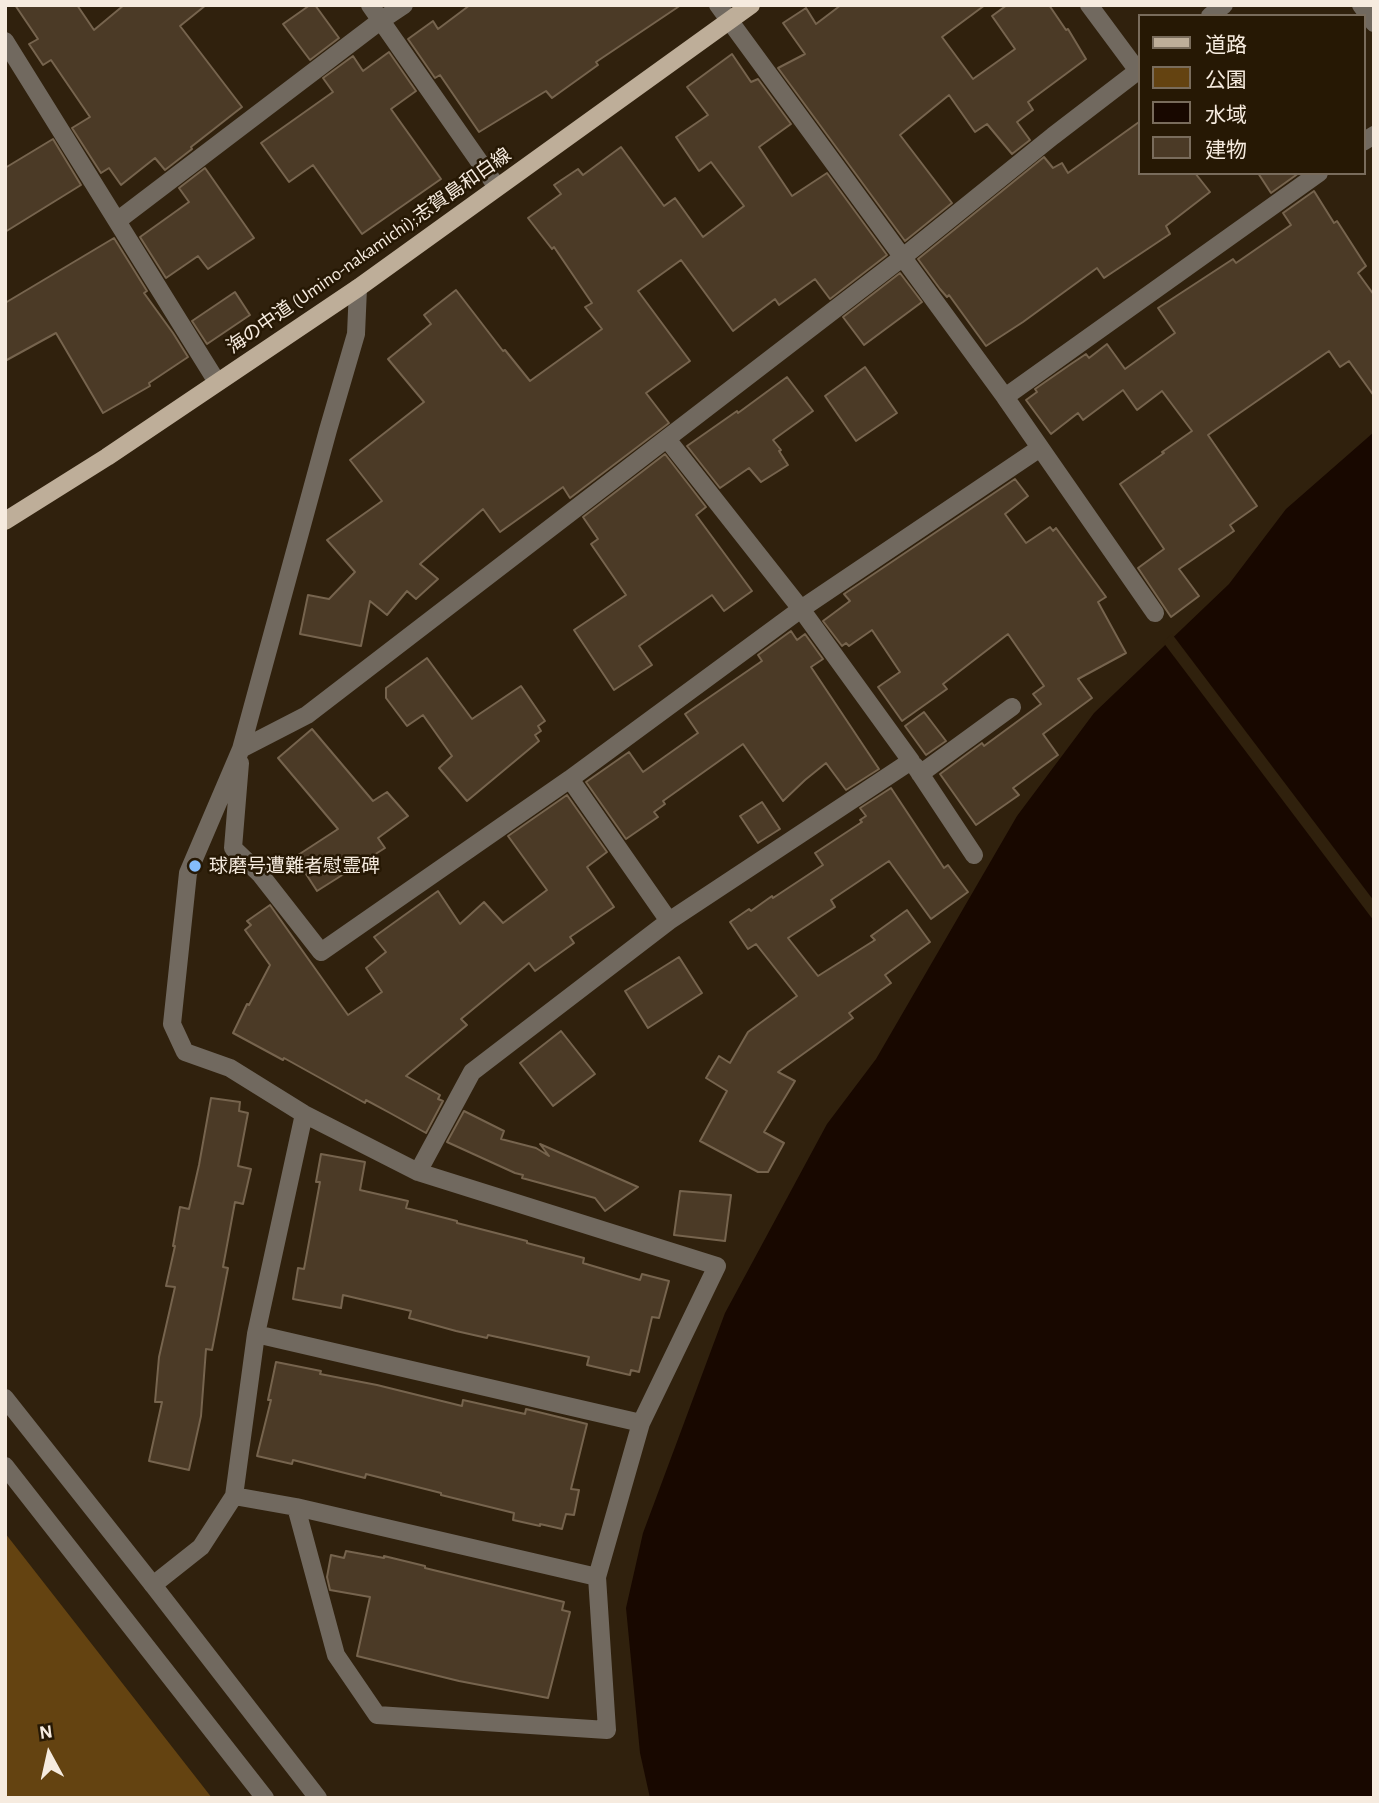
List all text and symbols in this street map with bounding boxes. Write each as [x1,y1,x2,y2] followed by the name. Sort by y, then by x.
[1138,14,1365,175] legend
[1205,35,1247,56] text: 道路
[1205,70,1247,91] text: 公園
[1205,105,1247,126] text: 水域
[1205,140,1247,161] text: 建物
[222,144,516,358] street label: 海の中道 (Umino-nakamichi);志賀島和白線
[209,855,380,877] place label: 球磨号遭難者慰霊碑
[187,858,203,874] marker: 球磨号遭難者慰霊碑
[14,1719,84,1789] north arrow
[38,1722,54,1743] text: N

